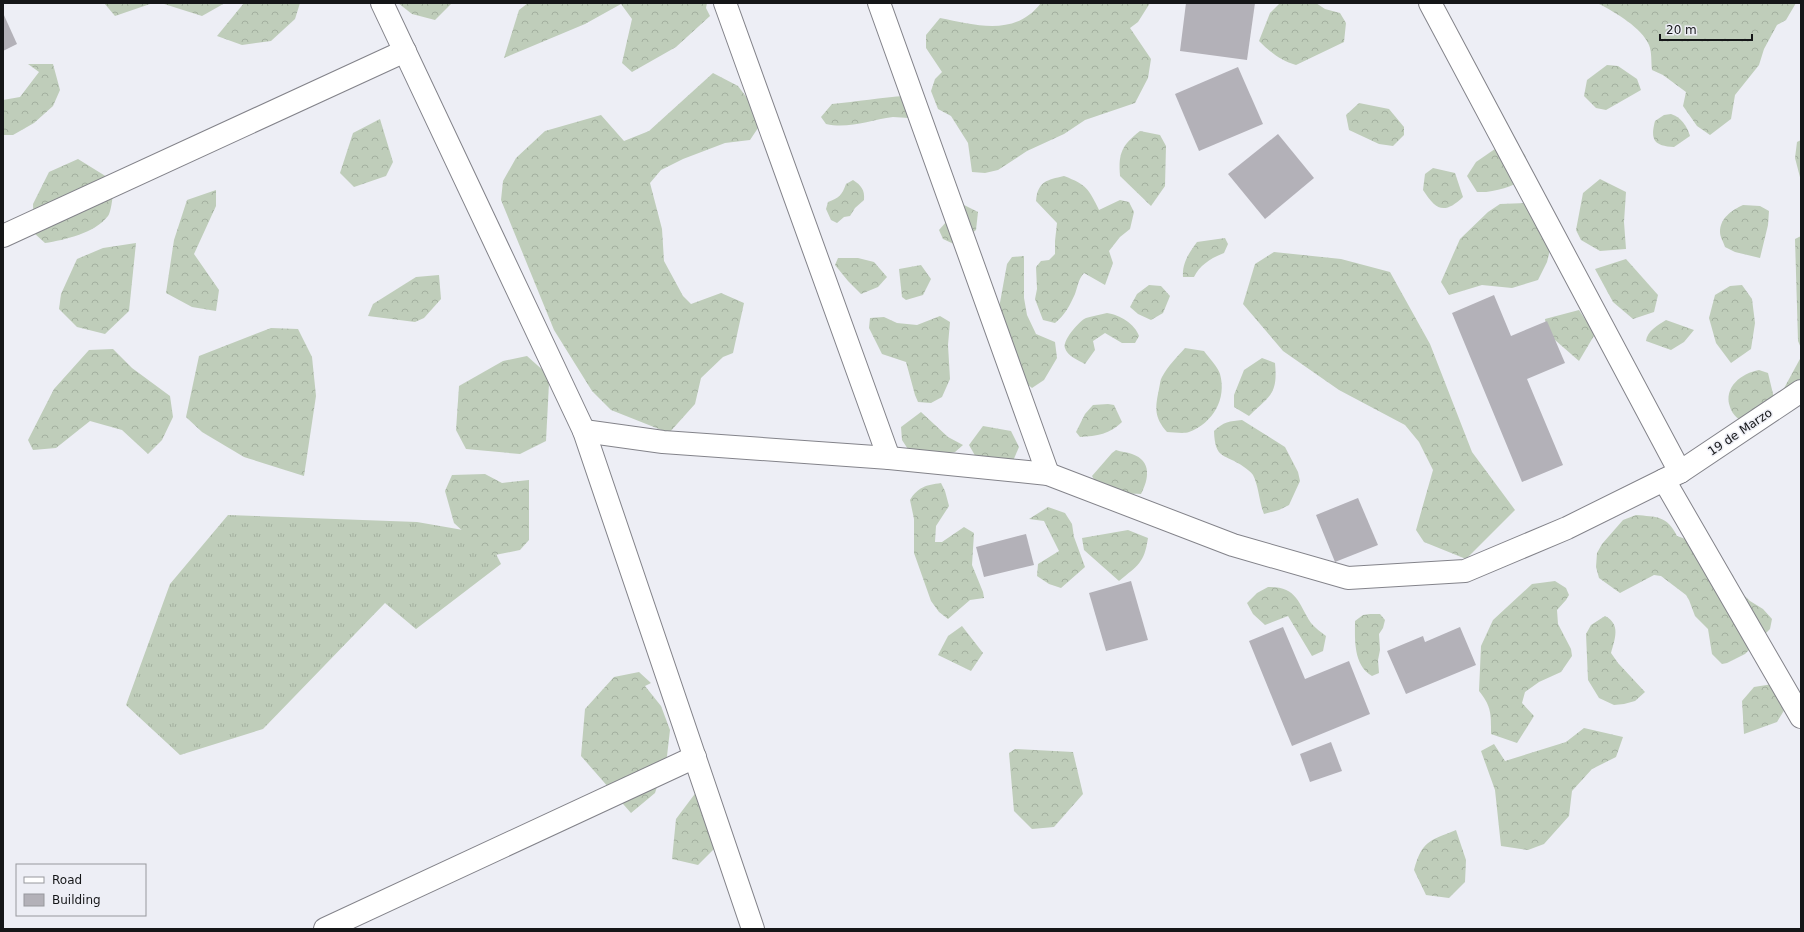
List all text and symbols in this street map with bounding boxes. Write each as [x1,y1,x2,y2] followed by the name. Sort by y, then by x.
[1660,16,1752,42] scale bar
[1666,23,1697,37] text: 20 m
[1705,405,1775,459] street label: 19 de Marzo
[16,864,146,916] legend
[52,873,82,887] text: Road
[52,893,101,907] text: Building

